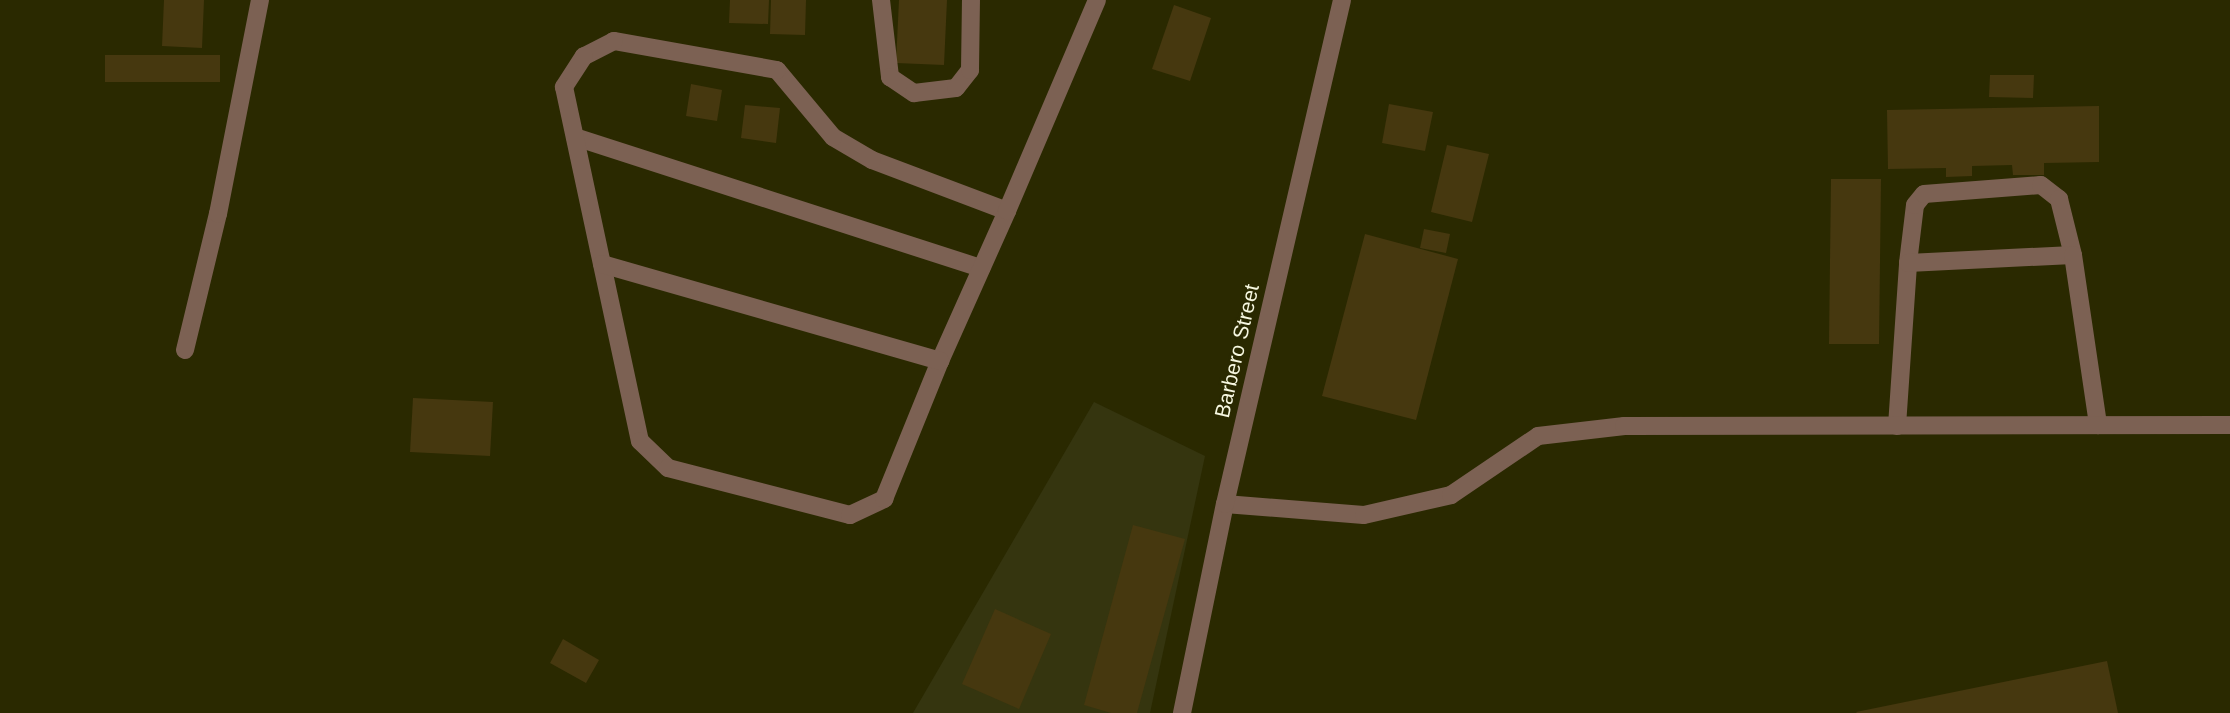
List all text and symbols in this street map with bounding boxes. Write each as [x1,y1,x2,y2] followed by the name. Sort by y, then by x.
[1209,282,1265,420] street label: Barbero Street

